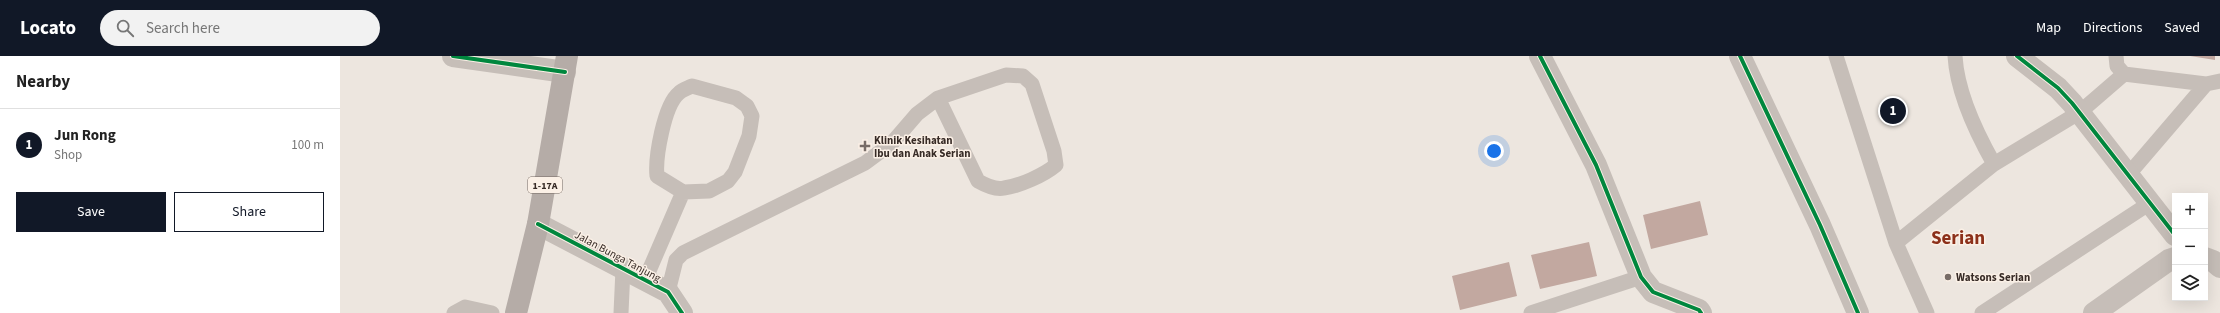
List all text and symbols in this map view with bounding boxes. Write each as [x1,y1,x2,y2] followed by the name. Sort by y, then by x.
[100,10,380,46] search box
[20,15,76,42] text: Locato
[114,17,136,39] icon: search
[146,18,220,39] text: Search here
[2036,18,2061,38] text: Map
[2083,18,2142,38] text: Directions
[2164,18,2200,38] text: Saved
[16,70,70,94] text: Nearby
[1880,96,1906,126] pin: 1
[54,125,116,146] text: Jun Rong
[874,133,971,161] place label: Klinik Kesihatan Ibu dan Anak Serian
[26,136,32,154] text: 1
[291,136,324,154] text: 100 m
[859,140,871,152] marker: Klinik Kesihatan Ibu dan Anak Serian
[1484,141,1504,161] your location
[54,146,82,164] text: Shop
[528,177,562,193] road number: 1-17A
[16,192,166,232] button: Save
[174,192,324,232] button: Share
[2172,193,2208,301] map controls
[2172,193,2208,229] button: +
[1931,225,1985,252] district label: Serian
[572,227,664,286] street label: Jalan Bunga Tanjung
[2172,229,2208,265] button: −
[2172,265,2208,301] button: layers
[1956,270,2030,285] place label: Watsons Serian
[1943,272,1953,282] marker: Watsons Serian

